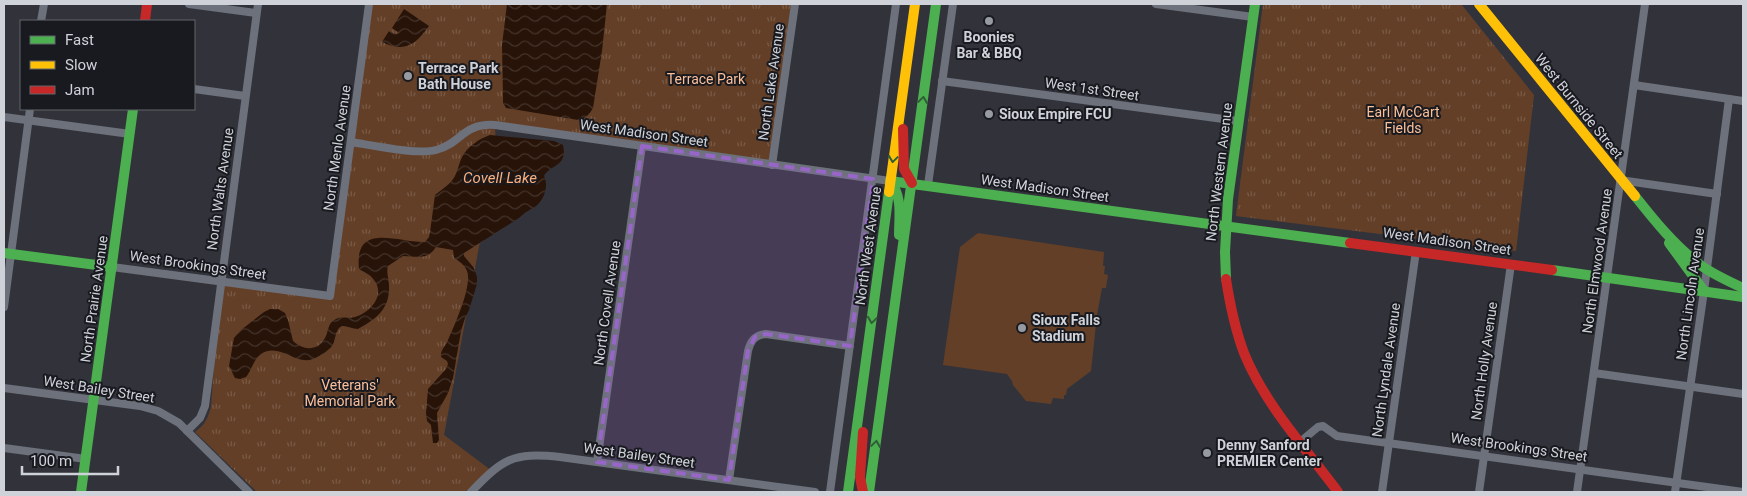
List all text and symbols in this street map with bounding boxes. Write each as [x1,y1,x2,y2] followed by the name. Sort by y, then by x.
[983,15,995,27] marker: Boonies Bar & BBQ
[20,20,195,110] legend
[755,23,787,141] street label: North Lake Avenue
[956,29,1022,61] place label: Boonies Bar & BBQ
[65,31,94,49] text: Fast
[1532,50,1626,162] street label: West Burnside Street
[65,56,97,74] text: Slow
[418,60,499,92] place label: Terrace Park Bath House
[402,70,414,82] marker: Terrace Park Bath House
[667,71,746,87] park label: Terrace Park
[1044,74,1141,104] street label: West 1st Street
[65,81,95,99] text: Jam
[320,84,354,212] street label: North Menlo Avenue
[917,96,928,104] one-way arrow
[1203,102,1235,242] street label: North Western Avenue
[1366,104,1440,136] park label: Earl McCart Fields
[999,106,1111,122] place label: Sioux Empire FCU
[983,108,995,120] marker: Sioux Empire FCU
[579,116,710,150] street label: West Madison Street
[204,127,236,251] street label: North Walts Avenue
[889,154,899,163] one-way arrow
[463,169,537,187] water label: Covell Lake
[980,171,1111,205] street label: West Madison Street
[852,186,884,306] street label: North West Avenue
[1579,188,1615,334] street label: North Elmwood Avenue
[1382,224,1513,258] street label: West Madison Street
[1673,227,1707,361] street label: North Lincoln Avenue
[77,235,111,363] street label: North Prairie Avenue
[590,239,624,367] street label: North Covell Avenue
[129,247,268,283] street label: West Brookings Street
[1468,301,1500,421] street label: North Holly Avenue
[1369,302,1403,438] street label: North Lyndale Avenue
[1032,312,1100,344] place label: Sioux Falls Stadium
[867,316,878,324] one-way arrow
[1016,322,1028,334] marker: Sioux Falls Stadium
[42,372,156,406] street label: West Bailey Street
[305,377,396,409] park label: Veterans' Memorial Park
[1450,429,1589,465] street label: West Brookings Street
[1217,437,1322,469] place label: Denny Sanford PREMIER Center
[582,439,696,471] street label: West Bailey Street
[870,440,881,448] one-way arrow
[22,444,119,476] scale bar
[1201,447,1213,459] marker: Denny Sanford PREMIER Center
[30,452,72,470] text: 100 m

